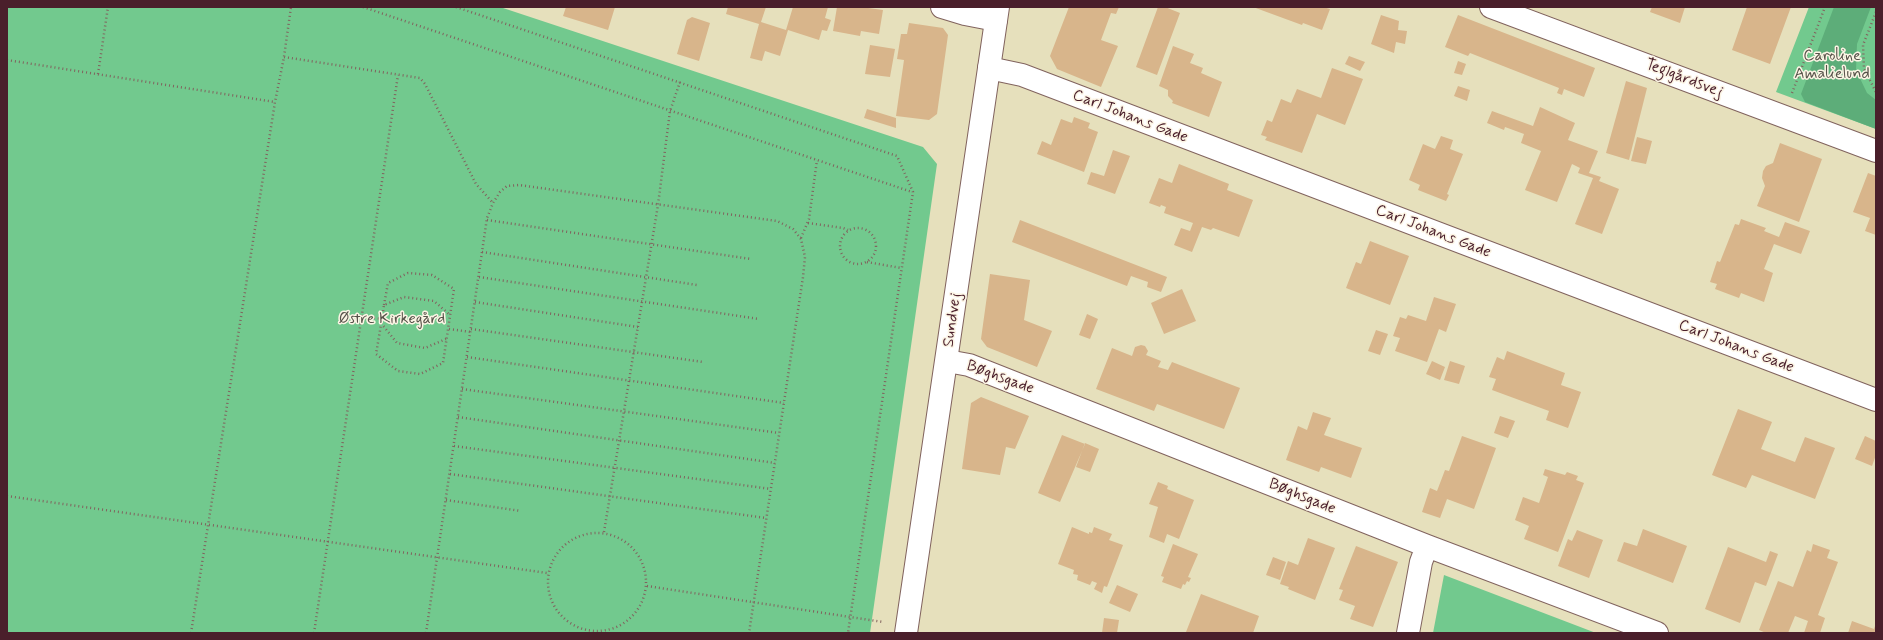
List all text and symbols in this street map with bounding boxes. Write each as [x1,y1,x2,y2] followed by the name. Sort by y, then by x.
[1794,47,1870,85] park label: Caroline Amalielund
[1642,55,1726,103] street label: Teglgårdsvej
[1070,86,1190,148] street label: Carl Johans Gade
[1373,201,1493,263] street label: Carl Johans Gade
[940,292,966,348] street label: Sundvej
[339,310,445,330] park label: Østre Kirkegård
[1676,316,1796,378] street label: Carl Johans Gade
[964,357,1036,399] street label: Bøghsgade
[1266,475,1338,519] street label: Bøghsgade

